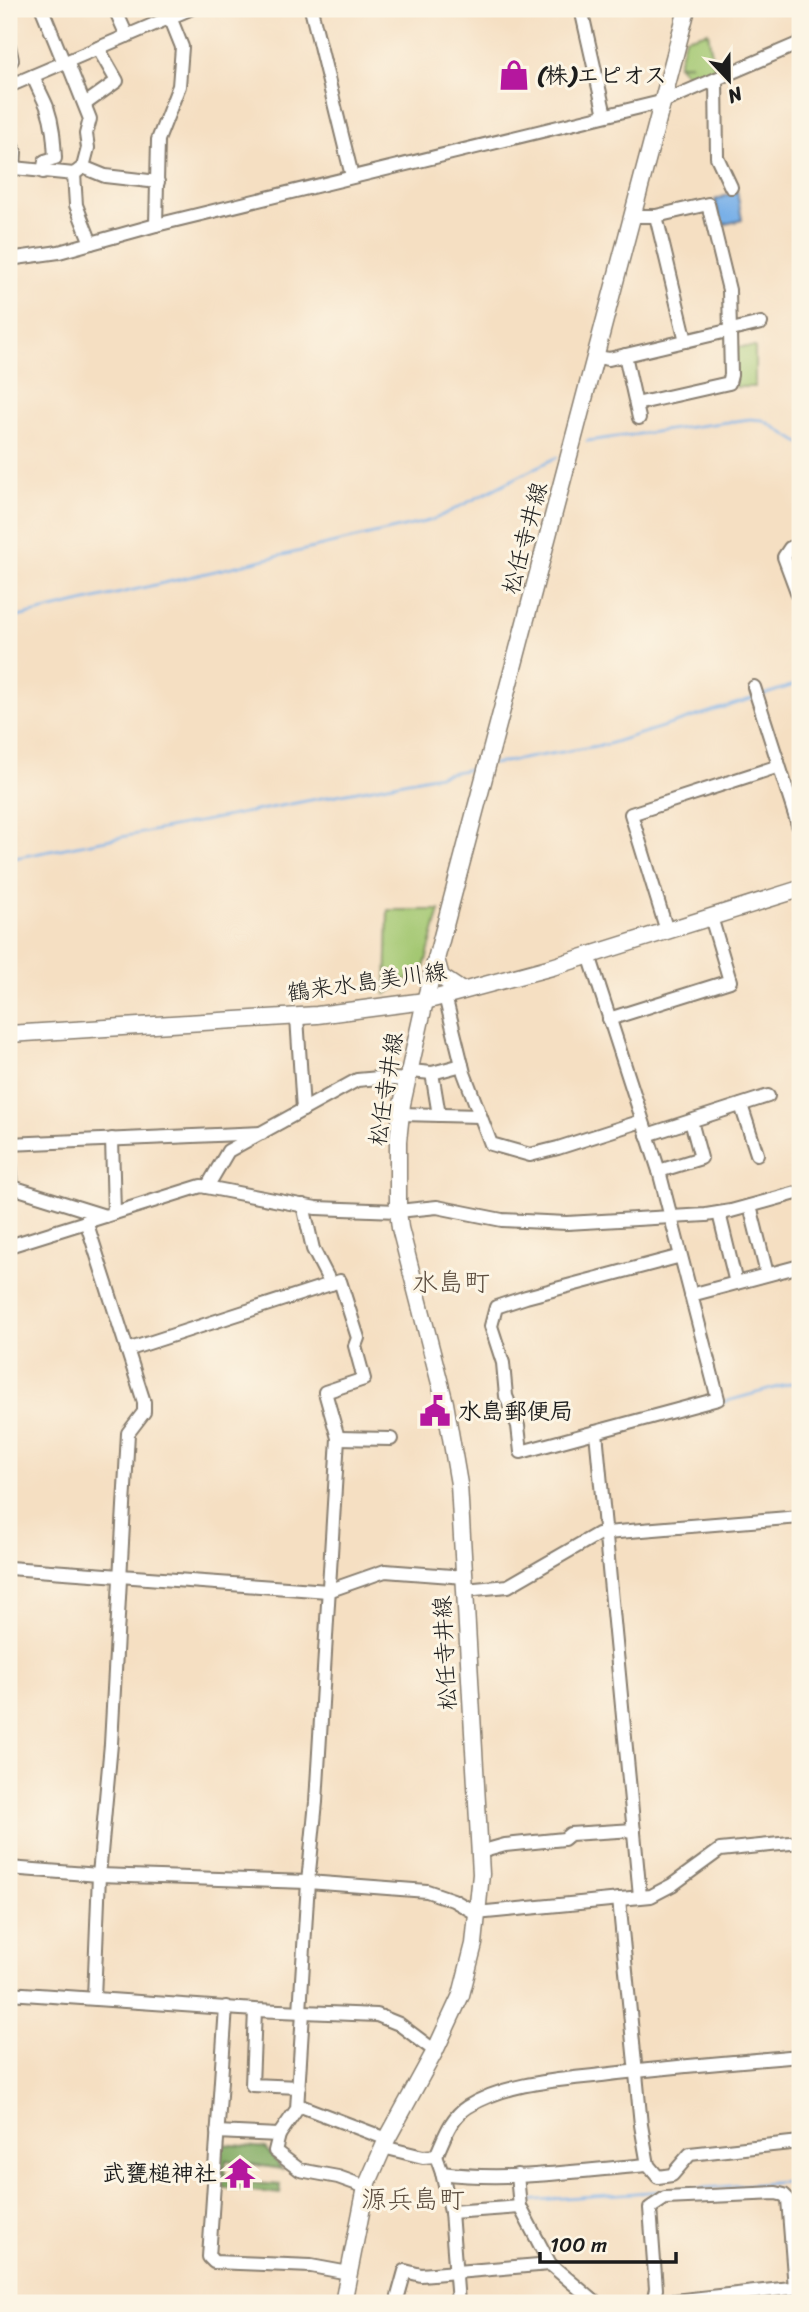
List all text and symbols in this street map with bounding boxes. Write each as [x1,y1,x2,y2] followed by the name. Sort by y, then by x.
[694,46,764,116] north arrow
[537,55,667,96] place label: (株)エピオス
[497,58,531,92] shop icon: (株)エピオス
[722,77,748,113] text: N
[490,477,560,599] street label: 松任寺井線
[284,950,450,1014] street label: 鶴来水島美川線
[357,1029,415,1149] street label: 松任寺井線
[412,1259,490,1305] district label: 水島町
[458,1391,573,1432] place label: 水島郵便局
[418,1394,452,1428] public building icon: 水島郵便局
[422,1595,468,1711] street label: 松任寺井線
[102,2153,217,2194] place label: 武甕槌神社
[223,2156,257,2190] temple icon: 武甕槌神社
[361,2176,465,2222] district label: 源兵島町
[540,2221,676,2265] scale bar
[550,2226,607,2264] text: 100 m

